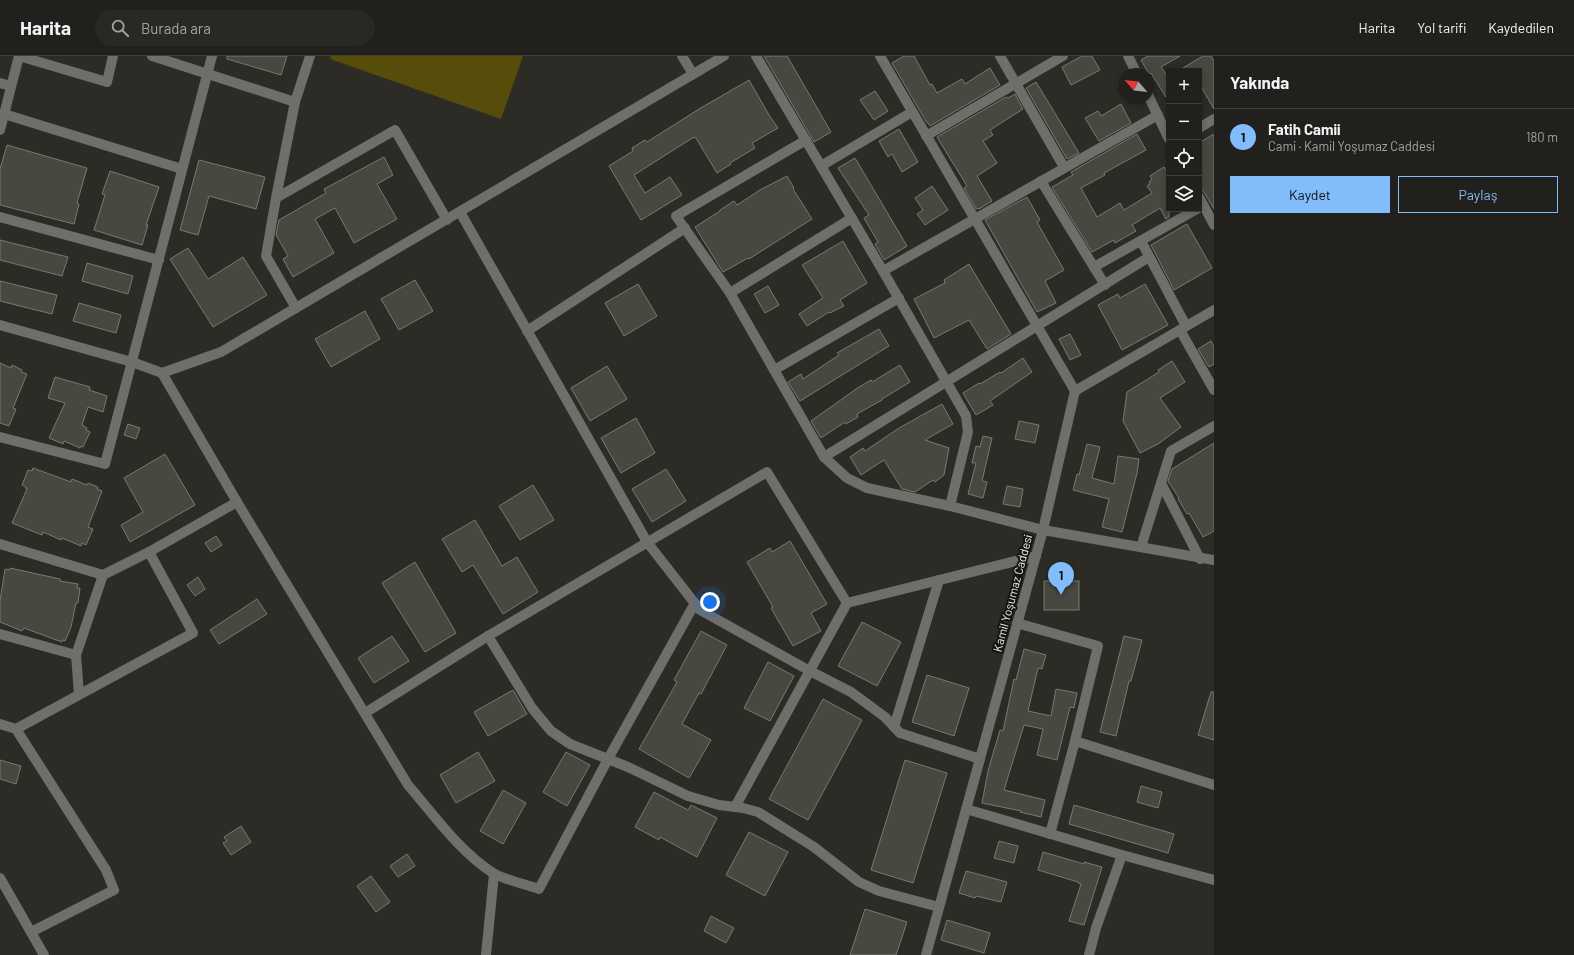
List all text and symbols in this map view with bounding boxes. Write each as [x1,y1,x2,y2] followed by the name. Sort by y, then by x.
[95,10,375,46] search box
[20,16,71,39] text: Harita
[109,17,131,39] icon: search
[141,19,211,37] text: Burada ara
[1359,19,1395,36] text: Harita
[1417,19,1466,36] text: Yol tarifi
[1488,19,1554,36] text: Kaydedilen
[1118,68,1154,104] north arrow
[1166,68,1202,212] map controls
[1166,68,1202,104] button: +
[1230,72,1289,92] text: Yakında
[1166,104,1202,140] button: −
[1268,120,1341,138] text: Fatih Camii
[1241,129,1245,145] text: 1
[1526,129,1558,145] text: 180 m
[1268,138,1435,154] text: Cami · Kamil Yoşumaz Caddesi
[1166,140,1202,176] button: locate
[1166,176,1202,212] button: layers
[1230,176,1390,213] button: Kaydet
[1398,176,1558,213] button: Paylaş
[990,533,1034,653] street label: Kamil Yoşumaz Caddesi
[1048,562,1074,595] pin: 1
[700,592,720,612] your location

